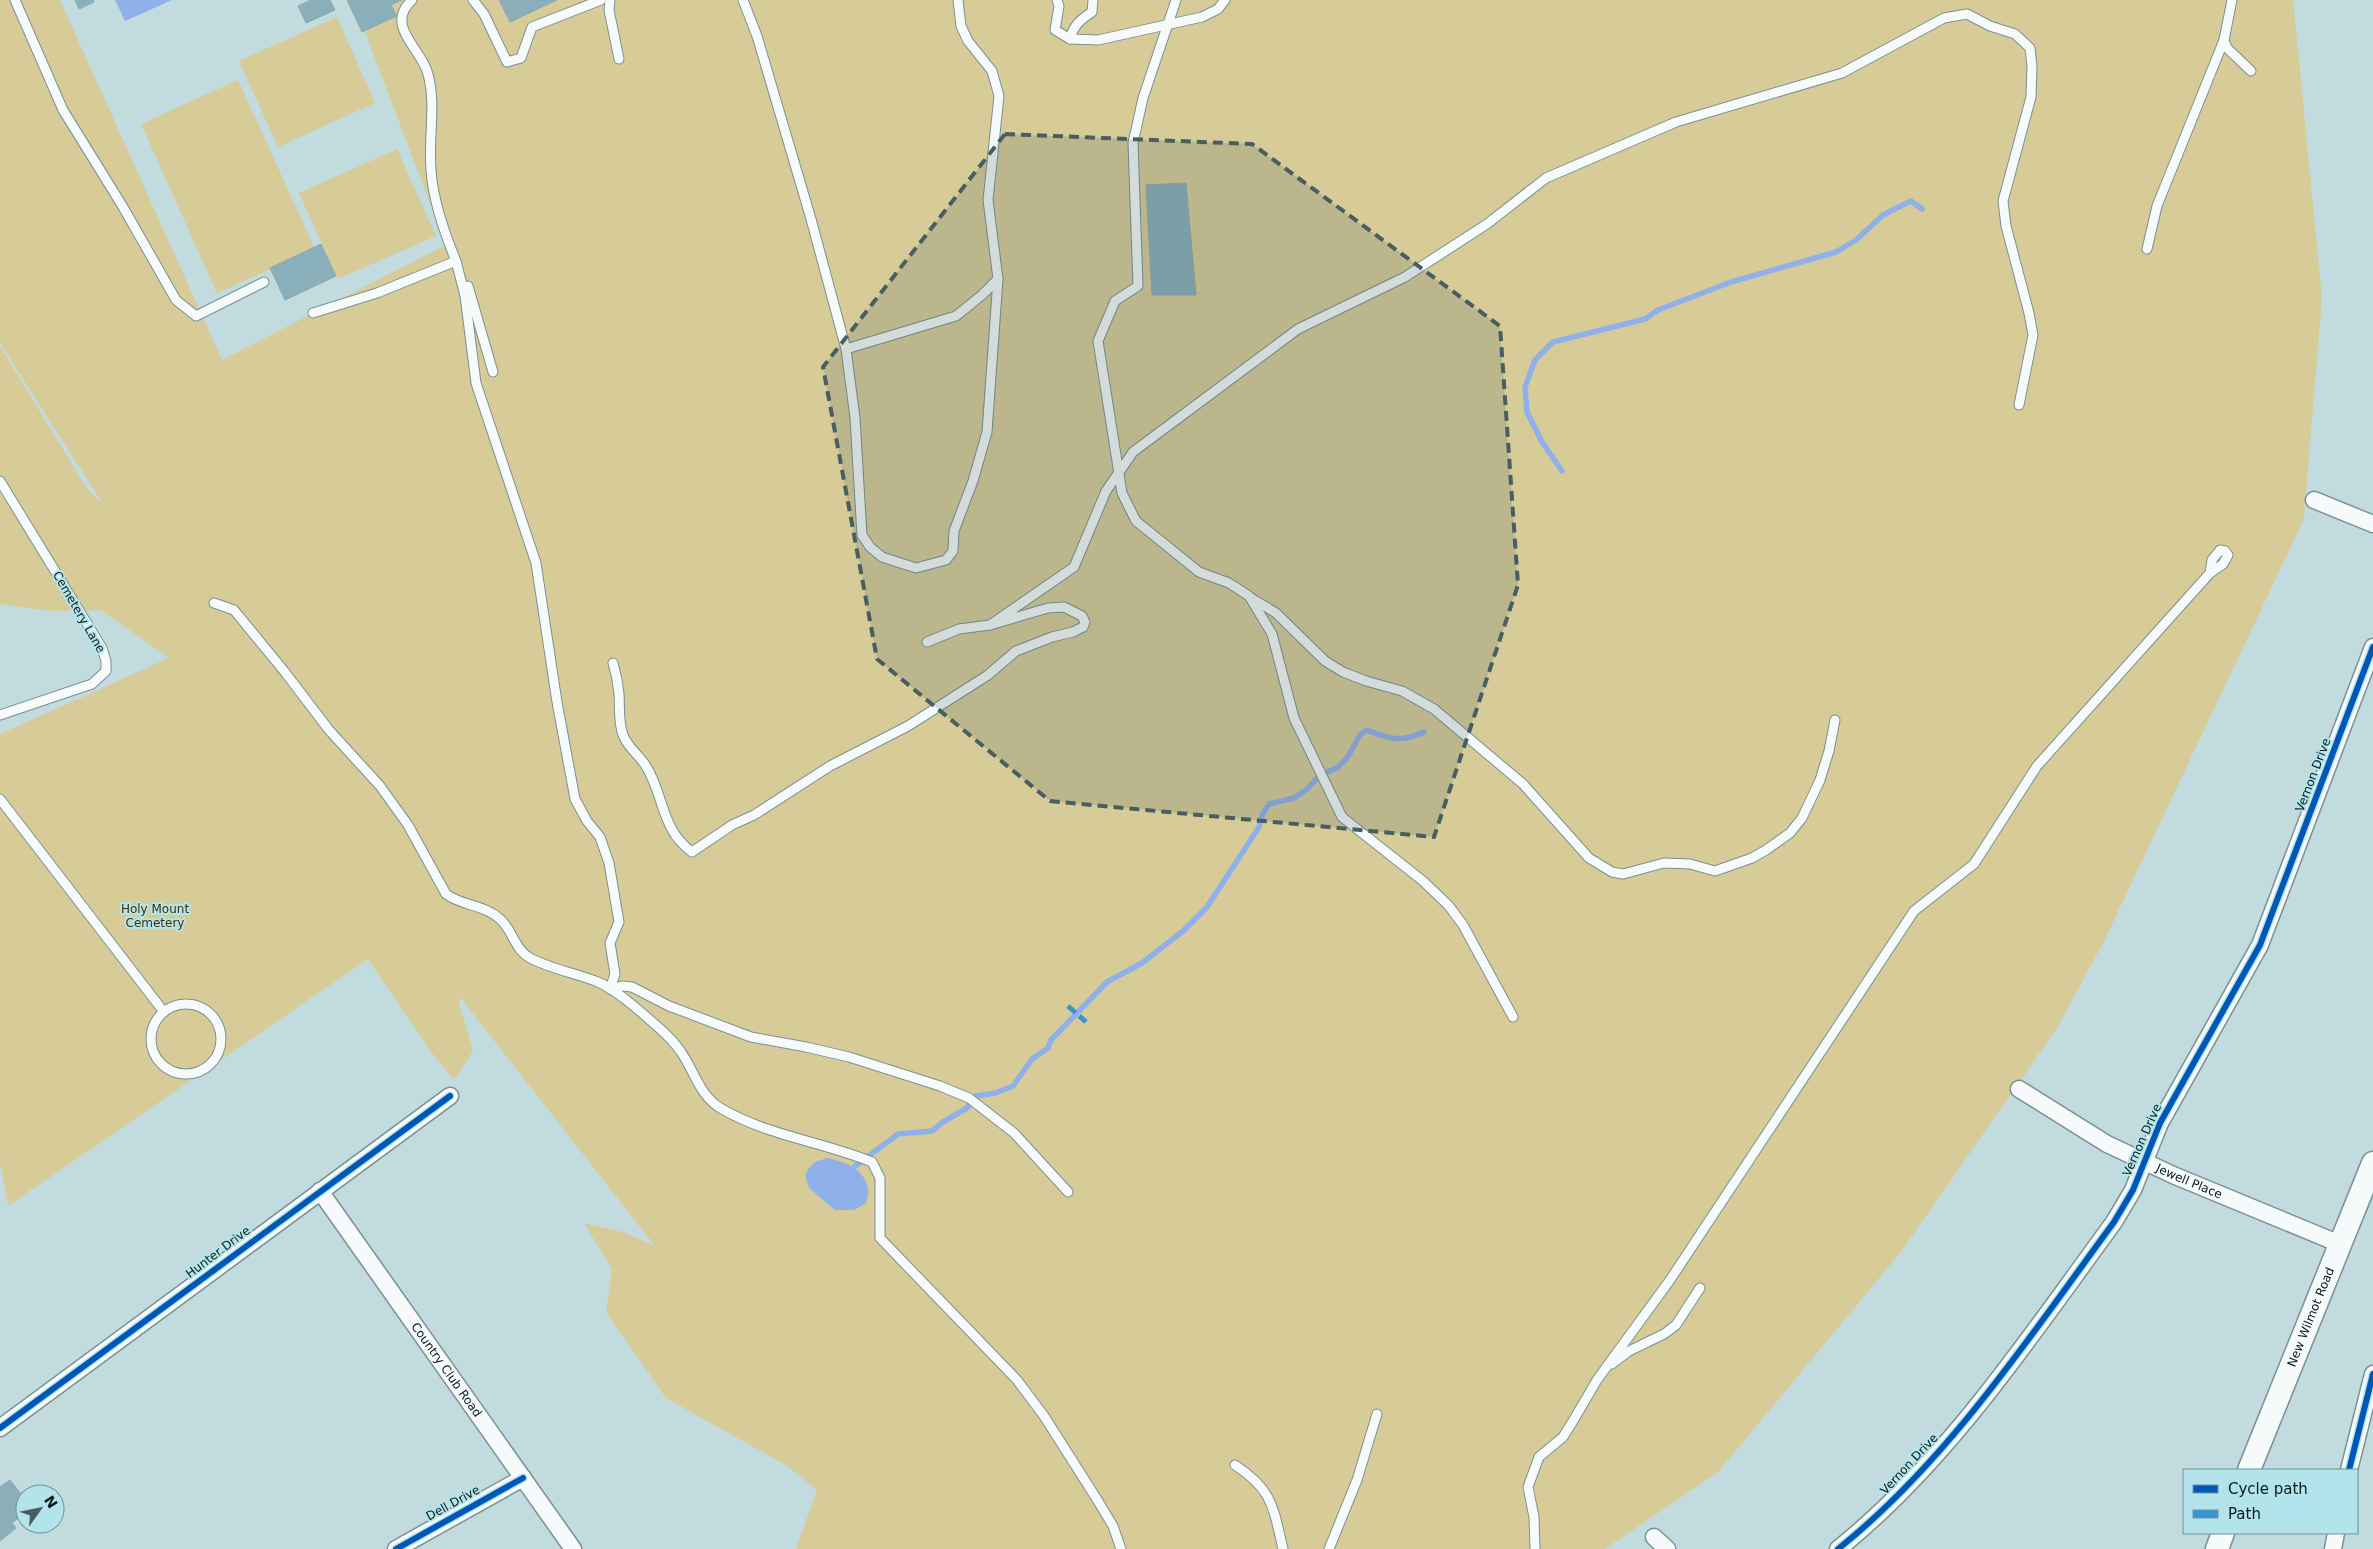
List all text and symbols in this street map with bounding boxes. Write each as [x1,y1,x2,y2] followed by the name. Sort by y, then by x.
[50,569,108,655] street label: Cemetery Lane
[2293,736,2333,814] street label: Vernon Drive
[121,902,189,930] park label: Holy Mount Cemetery
[2120,1102,2164,1178] street label: Vernon Drive
[2153,1161,2224,1202] street label: Jewell Place
[183,1223,253,1281] street label: Hunter Drive
[2284,1265,2337,1369] street label: New Wilmot Road
[408,1320,485,1420] street label: Country Club Road
[1877,1431,1941,1497] street label: Vernon Drive
[2183,1469,2358,1534] legend
[2228,1480,2308,1498] text: Cycle path
[424,1483,482,1523] street label: Dell Drive
[15,1484,65,1534] north arrow
[41,1493,61,1511] text: N
[2228,1505,2261,1523] text: Path

